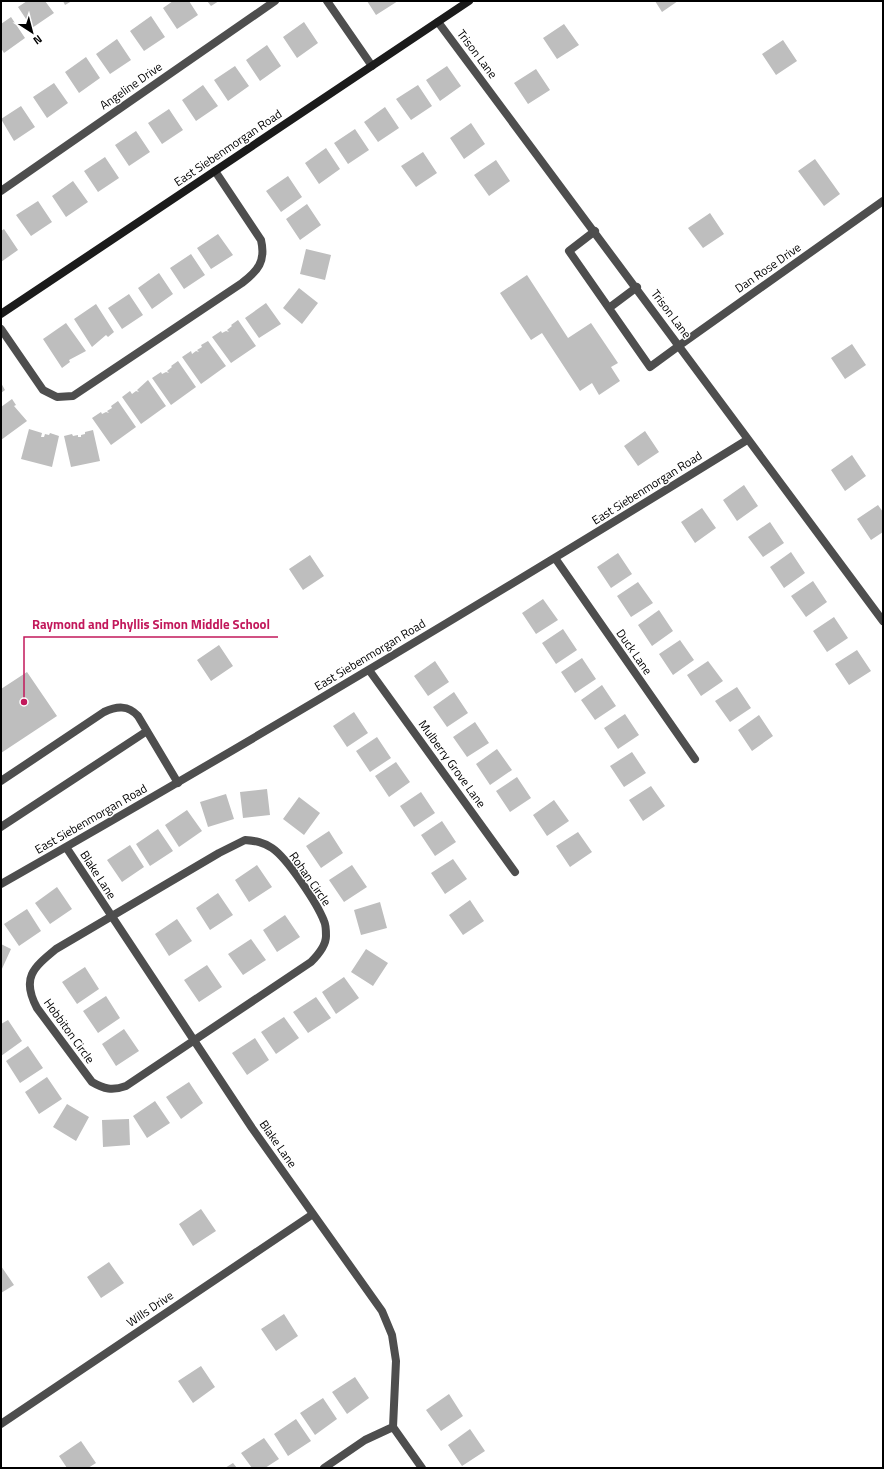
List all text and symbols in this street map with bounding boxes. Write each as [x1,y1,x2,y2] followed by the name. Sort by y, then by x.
[12,12,52,52] north arrow
[453,25,502,82] street label: Trison Lane
[30,31,46,49] text: N
[96,57,166,114] street label: Angeline Drive
[170,104,286,191] street label: East Siebenmorgan Road
[731,238,805,297] street label: Dan Rose Drive
[647,285,696,342] street label: Trison Lane
[588,446,706,529] street label: East Siebenmorgan Road
[24,612,278,637] callout: Raymond and Phyllis Simon Middle School
[32,614,270,634] text: Raymond and Phyllis Simon Middle School
[311,614,429,695] street label: East Siebenmorgan Road
[612,625,657,678] street label: Duck Lane
[414,716,491,812] street label: Mulberry Grove Lane
[31,779,150,858] street label: East Siebenmorgan Road
[76,847,121,903] street label: Blake Lane
[285,848,336,910] street label: Rohan Circle
[39,994,100,1067] street label: Hobbiton Circle
[255,1116,302,1172] street label: Blake Lane
[122,1286,177,1331] street label: Wills Drive

